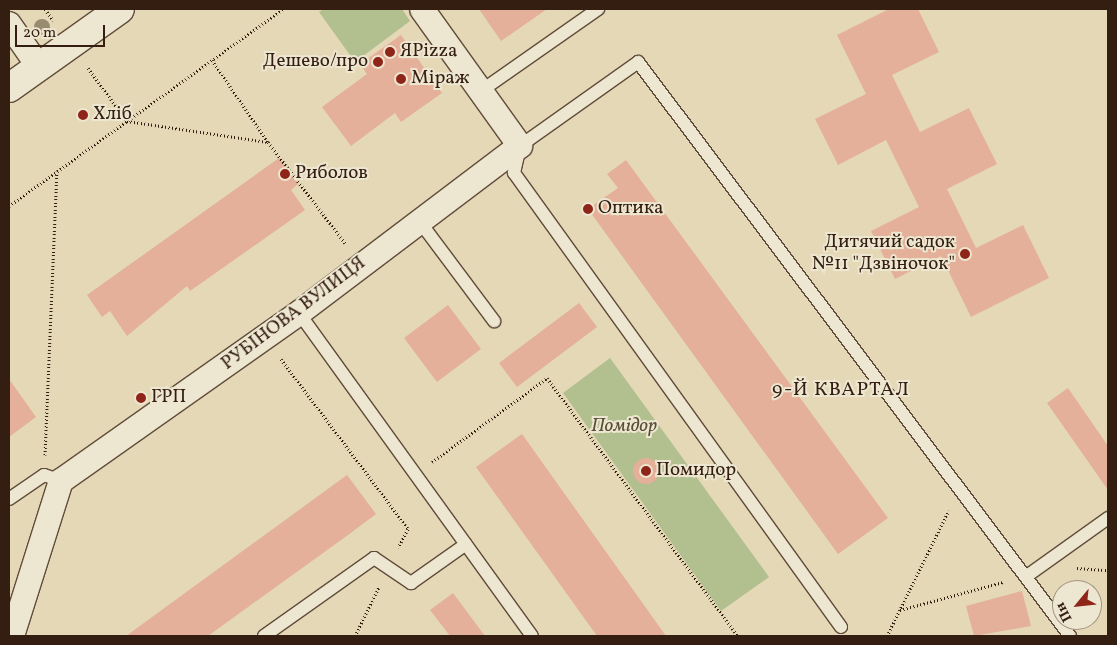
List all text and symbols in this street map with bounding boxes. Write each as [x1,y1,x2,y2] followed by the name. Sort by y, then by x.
[18,15,108,47] scale bar
[23,23,56,44] text: 20 m
[400,41,457,63] place label: ЯPizza
[384,46,396,58] marker: ЯPizza
[263,51,368,73] place label: Дешево/про
[372,56,384,68] marker: Дешево/про
[411,68,470,90] place label: Міраж
[395,73,407,85] marker: Міраж
[93,104,132,126] place label: Хліб
[77,109,89,121] marker: Хліб
[295,163,368,185] place label: Риболов
[279,168,291,180] marker: Риболов
[598,198,664,220] place label: Оптика
[582,203,594,215] marker: Оптика
[812,232,955,276] place label: Дитячий садок №11 "Дзвіночок"
[959,248,971,260] marker: Дитячий садок №11 "Дзвіночок"
[217,252,371,376] street label: РУБІНОВА ВУЛИЦЯ
[771,378,911,402] district label: 9-Й КВАРТАЛ
[151,387,186,409] place label: ГРП
[135,392,147,404] marker: ГРП
[591,416,657,438] park label: Помідор
[656,460,736,482] place label: Помидор
[640,465,652,477] marker: Помидор
[1052,580,1102,630] north arrow
[1051,599,1077,625] text: Пн

